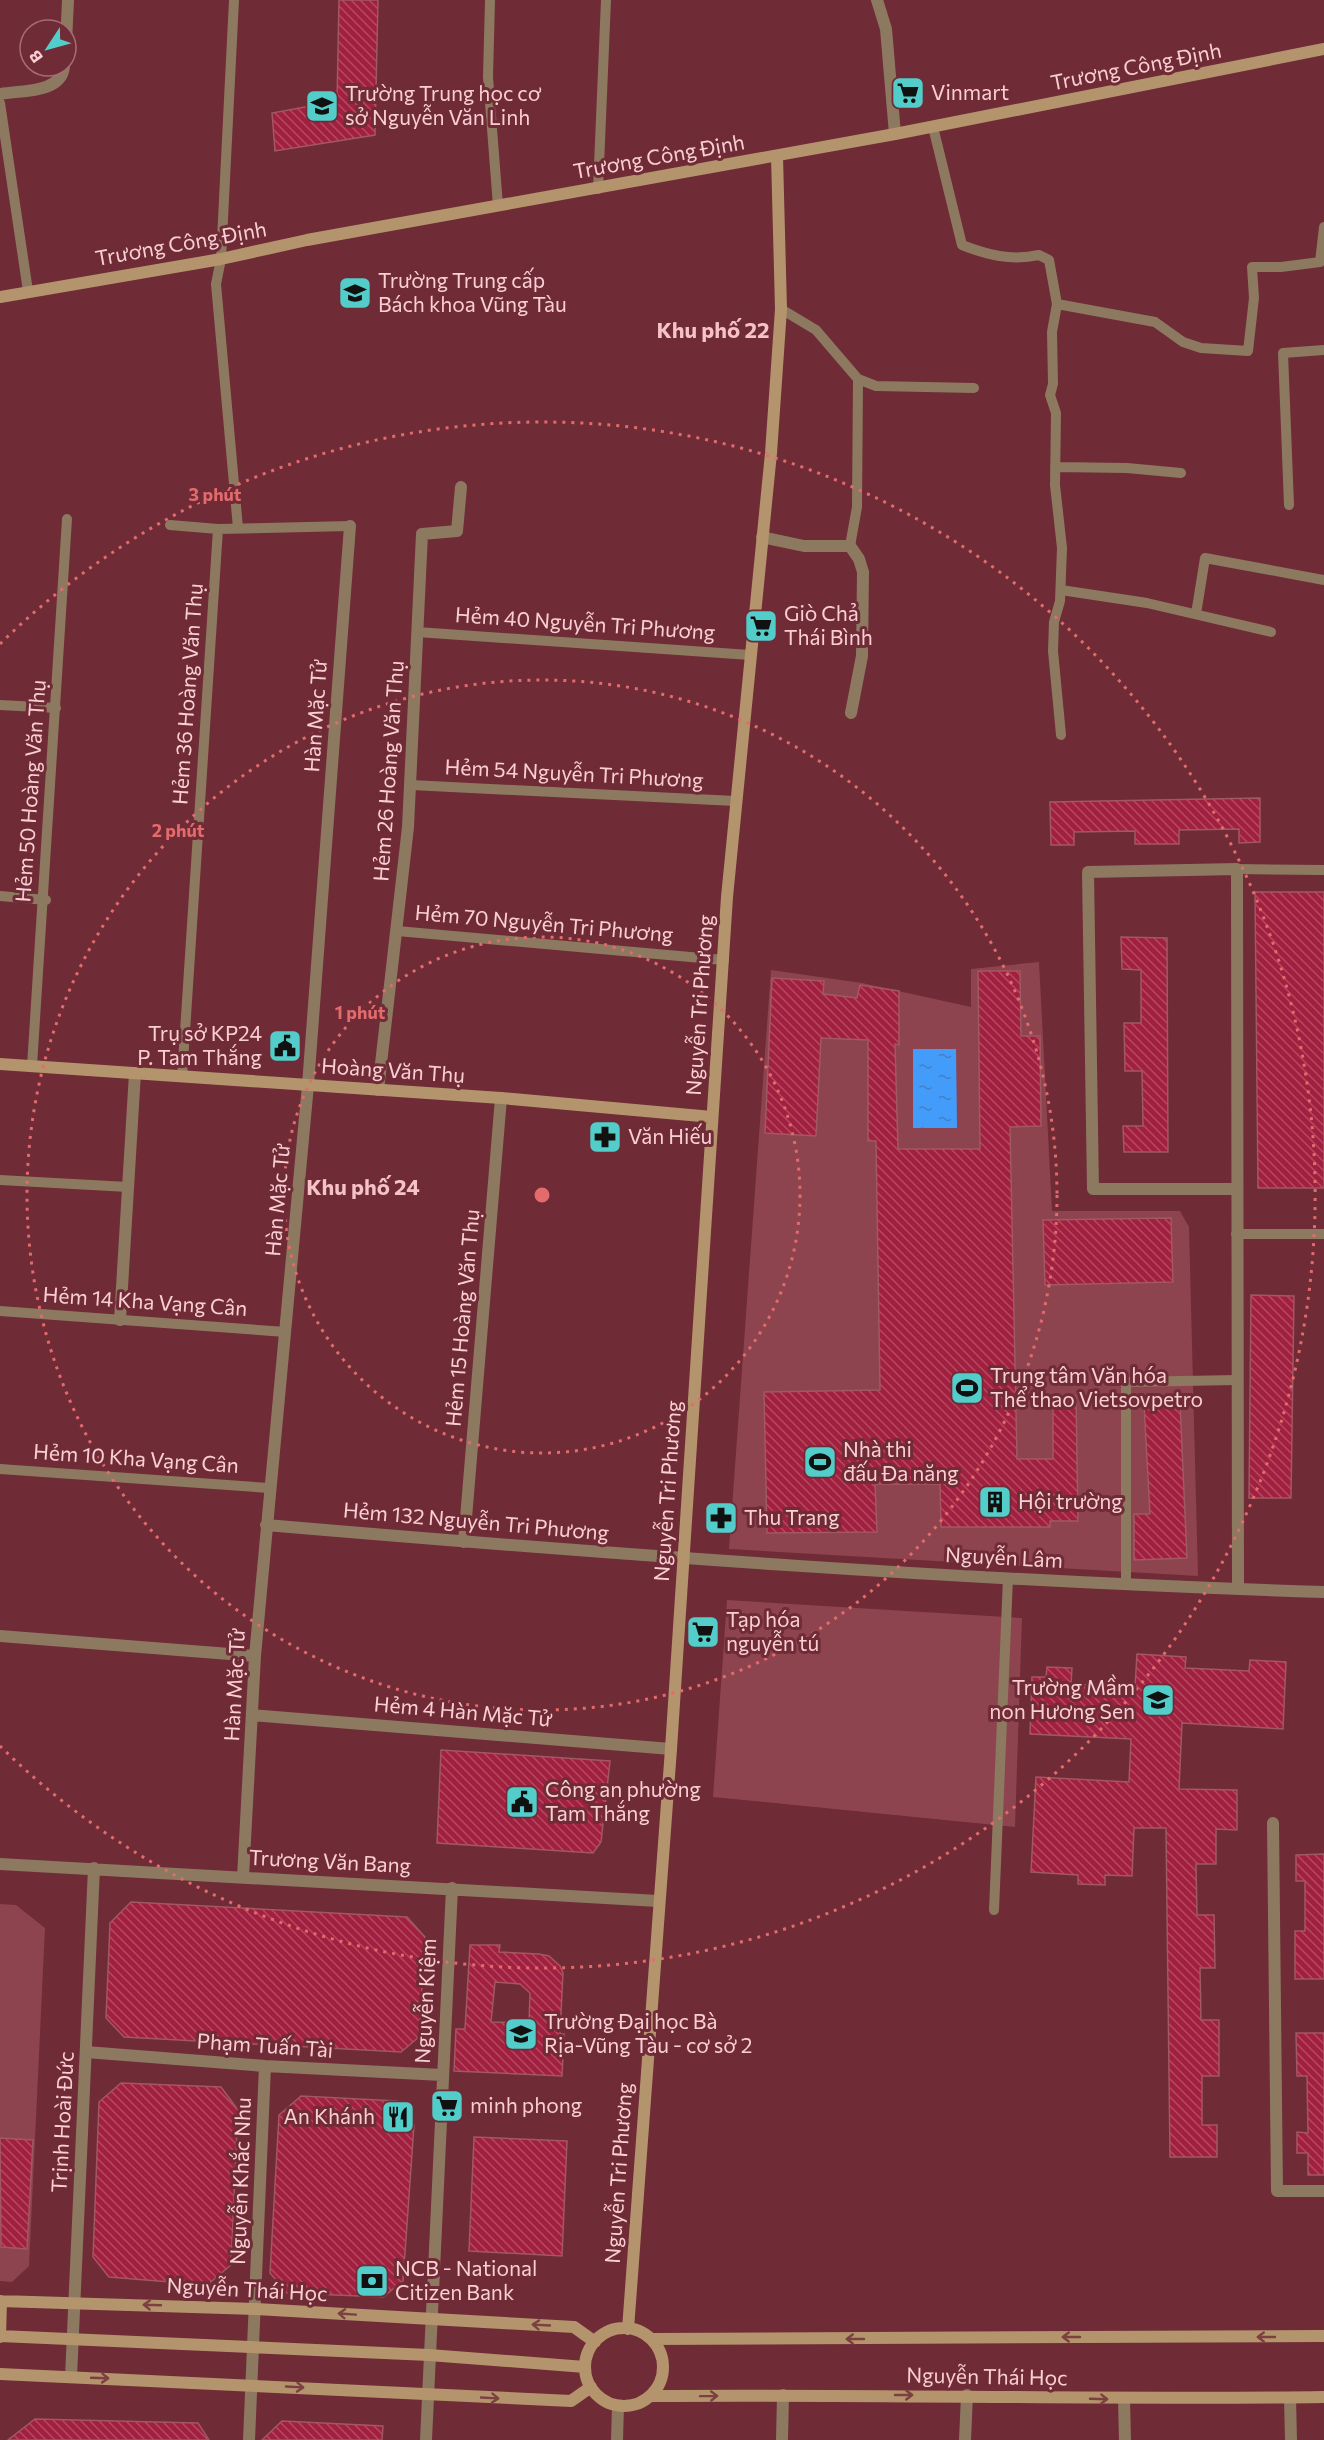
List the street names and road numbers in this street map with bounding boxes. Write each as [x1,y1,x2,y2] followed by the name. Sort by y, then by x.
[1048,37,1223,94] street label: Trương Công Định
[571,128,746,183] street label: Trương Công Định
[93,215,268,270] street label: Trương Công Định
[166,582,207,805] street label: Hẻm 36 Hoàng Văn Thụ
[454,600,716,644] street label: Hẻm 40 Nguyễn Tri Phương
[298,658,331,773] street label: Hàn Mặc Tử
[367,659,408,882] street label: Hẻm 26 Hoàng Văn Thụ
[9,679,50,903] street label: Hẻm 50 Hoàng Văn Thụ
[444,752,704,792] street label: Hẻm 54 Nguyễn Tri Phương
[414,898,674,946] street label: Hẻm 70 Nguyễn Tri Phương
[679,914,717,1096] street label: Nguyễn Tri Phương
[320,1052,466,1087] street label: Hoàng Văn Thụ
[259,1142,294,1257] street label: Hàn Mặc Tử
[440,1208,483,1428] street label: Hẻm 15 Hoàng Văn Thụ
[42,1281,248,1320] street label: Hẻm 14 Kha Vạng Cân
[647,1400,685,1582] street label: Nguyễn Tri Phương
[33,1438,240,1477] street label: Hẻm 10 Kha Vạng Cân
[342,1495,610,1545] street label: Hẻm 132 Nguyễn Tri Phương
[945,1540,1064,1572] street label: Nguyễn Lâm
[218,1627,249,1742] street label: Hàn Mặc Tử
[373,1690,554,1731] street label: Hẻm 4 Hàn Mặc Tử
[248,1844,412,1877] street label: Trương Văn Bang
[408,1938,440,2064] street label: Nguyễn Kiệm
[196,2027,334,2062] street label: Phạm Tuấn Tài
[45,2051,78,2193] street label: Trịnh Hoài Đức
[598,2082,636,2264] street label: Nguyễn Tri Phương
[223,2097,255,2265] street label: Nguyễn Khắc Nhu
[166,2271,328,2305] street label: Nguyễn Thái Học
[906,2361,1068,2389] street label: Nguyễn Thái Học

